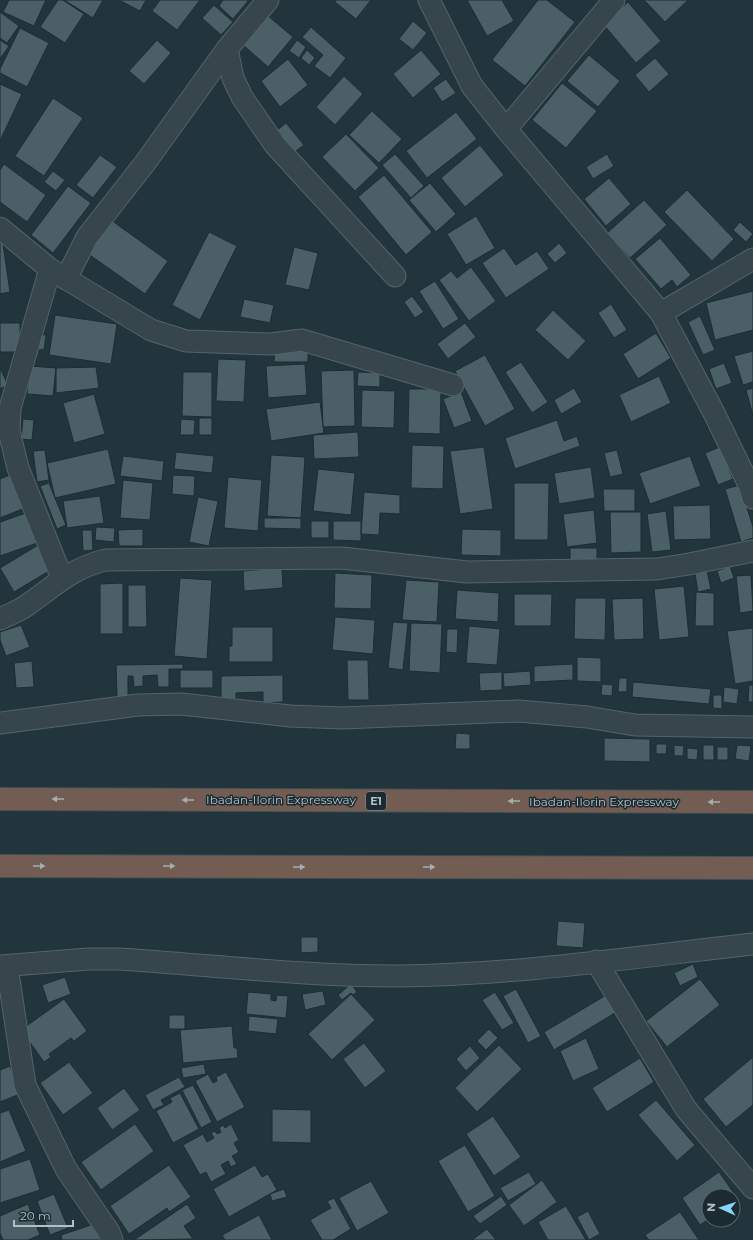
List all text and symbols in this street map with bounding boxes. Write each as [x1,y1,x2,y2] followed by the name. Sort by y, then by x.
[206,792,356,807] street label: Ibadan-Ilorin Expressway
[366,792,386,810] road number: E1
[529,794,679,809] street label: Ibadan-Ilorin Expressway
[51,796,64,802] one-way arrow
[181,797,194,803] one-way arrow
[507,798,520,804] one-way arrow
[707,799,720,805] one-way arrow
[33,863,46,869] one-way arrow
[163,863,176,869] one-way arrow
[293,863,305,870] one-way arrow
[423,864,436,870] one-way arrow
[701,1188,741,1228] north arrow
[14,1202,73,1228] scale bar
[704,1203,718,1212] text: N
[20,1208,51,1223] text: 20 m

